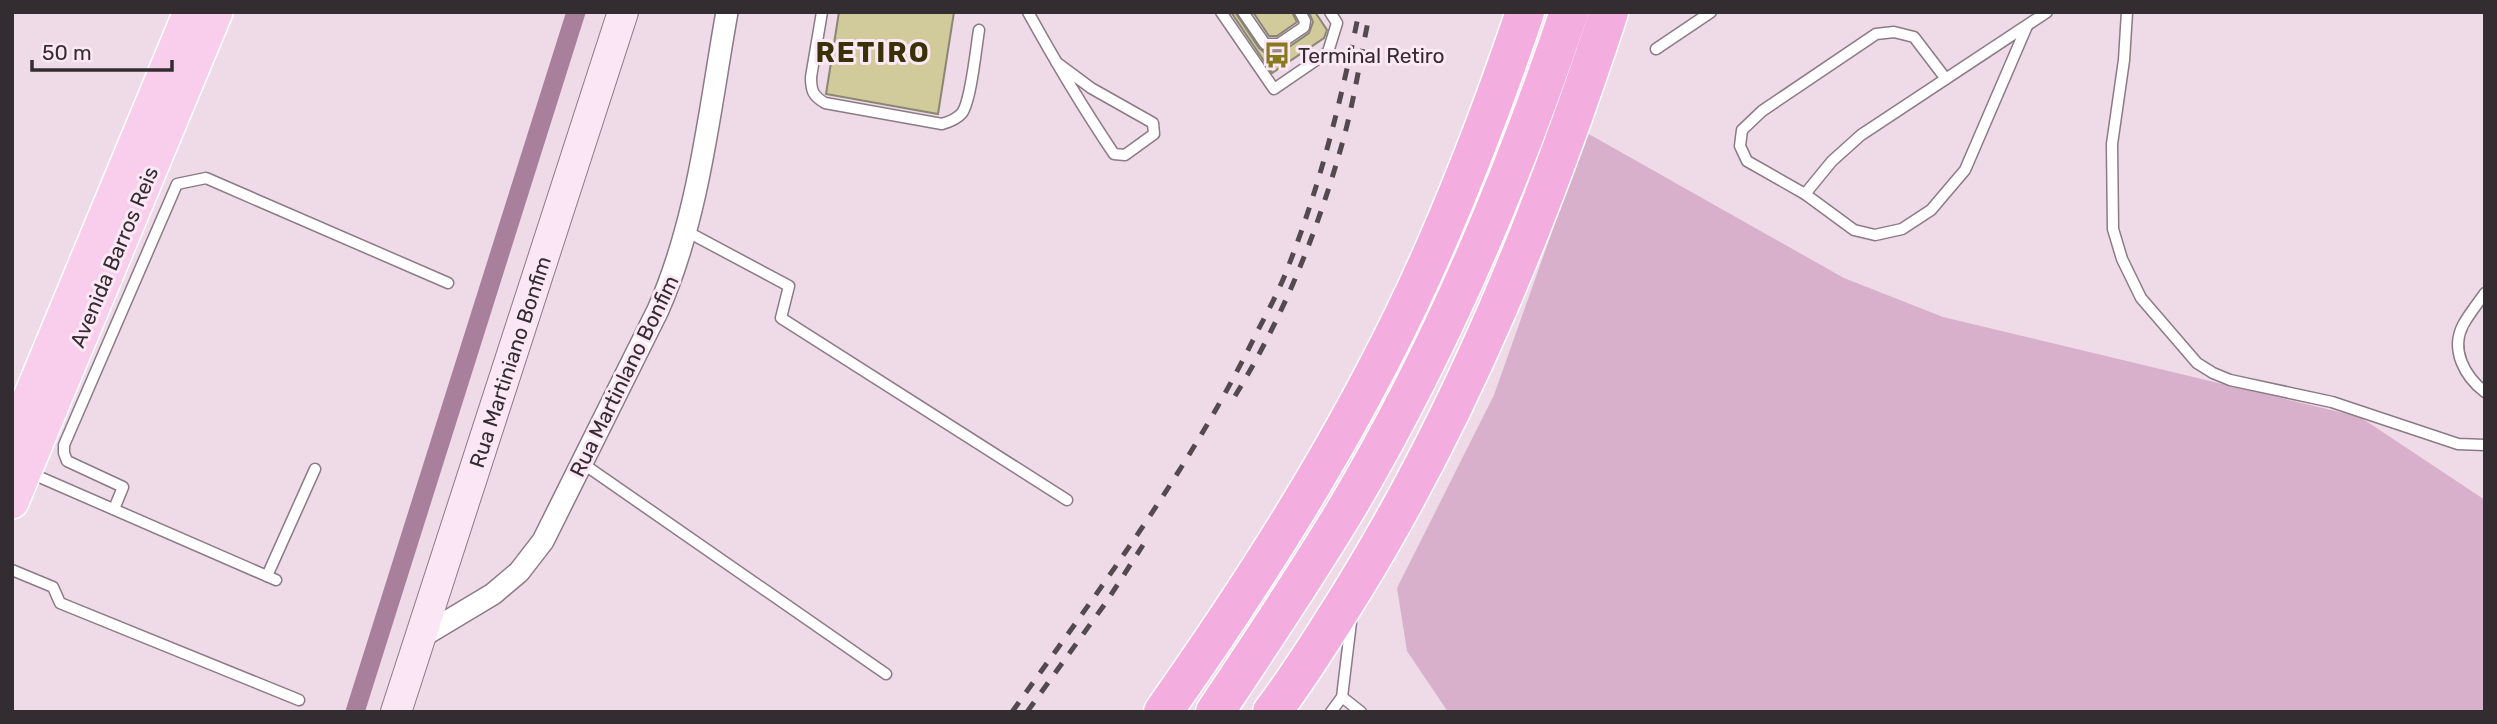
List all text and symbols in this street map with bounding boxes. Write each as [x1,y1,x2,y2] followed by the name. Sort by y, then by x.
[32,28,172,72] scale bar
[815,36,931,69] district label: RETIRO
[42,40,92,65] text: 50 m
[1262,40,1292,70] bus stop icon: Terminal Retiro
[1298,43,1445,68] place label: Terminal Retiro
[65,163,163,351] street label: Avenida Barros Reis
[464,253,556,471] street label: Rua Martiniano Bonfim
[564,271,684,481] street label: Rua Martinlano Bonfim

